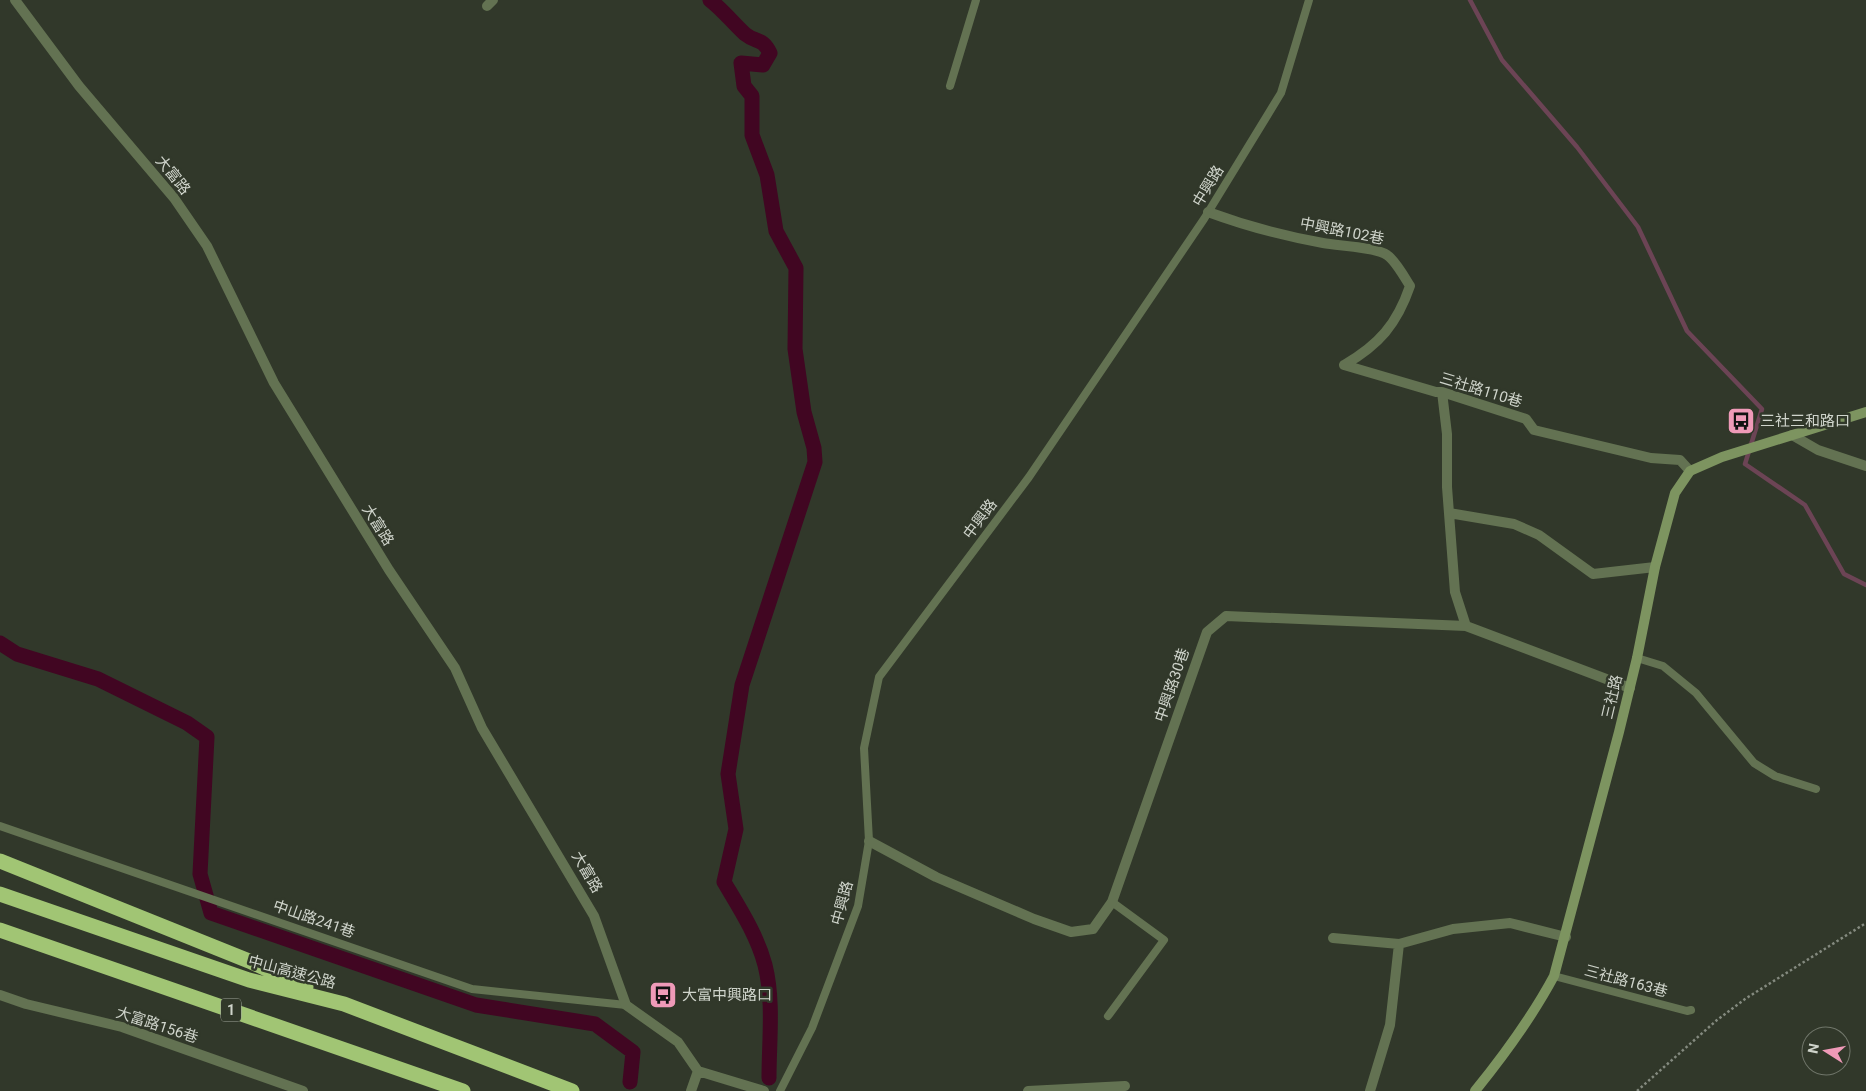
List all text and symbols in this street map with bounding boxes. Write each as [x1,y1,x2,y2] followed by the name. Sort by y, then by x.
[152,152,194,198] street label: 大富路
[1189,162,1227,210] street label: 中興路
[1298,214,1386,248] street label: 中興路102巷
[1438,369,1524,411] street label: 三社路110巷
[1726,406,1756,436] bus stop icon: 三社三和路口
[1760,412,1850,430] place label: 三社三和路口
[959,496,1001,542] street label: 中興路
[358,501,398,549] street label: 大富路
[1151,646,1193,724] street label: 中興路30巷
[1598,673,1626,721] street label: 三社路
[568,848,606,896] street label: 大富路
[827,879,857,927] street label: 中興路
[271,897,357,941] street label: 中山路241巷
[246,952,338,992] street label: 中山高速公路
[1582,961,1670,1001] street label: 三社路163巷
[648,980,678,1010] bus stop icon: 大富中興路口
[682,986,772,1004] place label: 大富中興路口
[221,998,241,1022] road number: 1
[114,1003,200,1047] street label: 大富路156巷
[1801,1026,1851,1076] north arrow
[1804,1042,1822,1055] text: N

